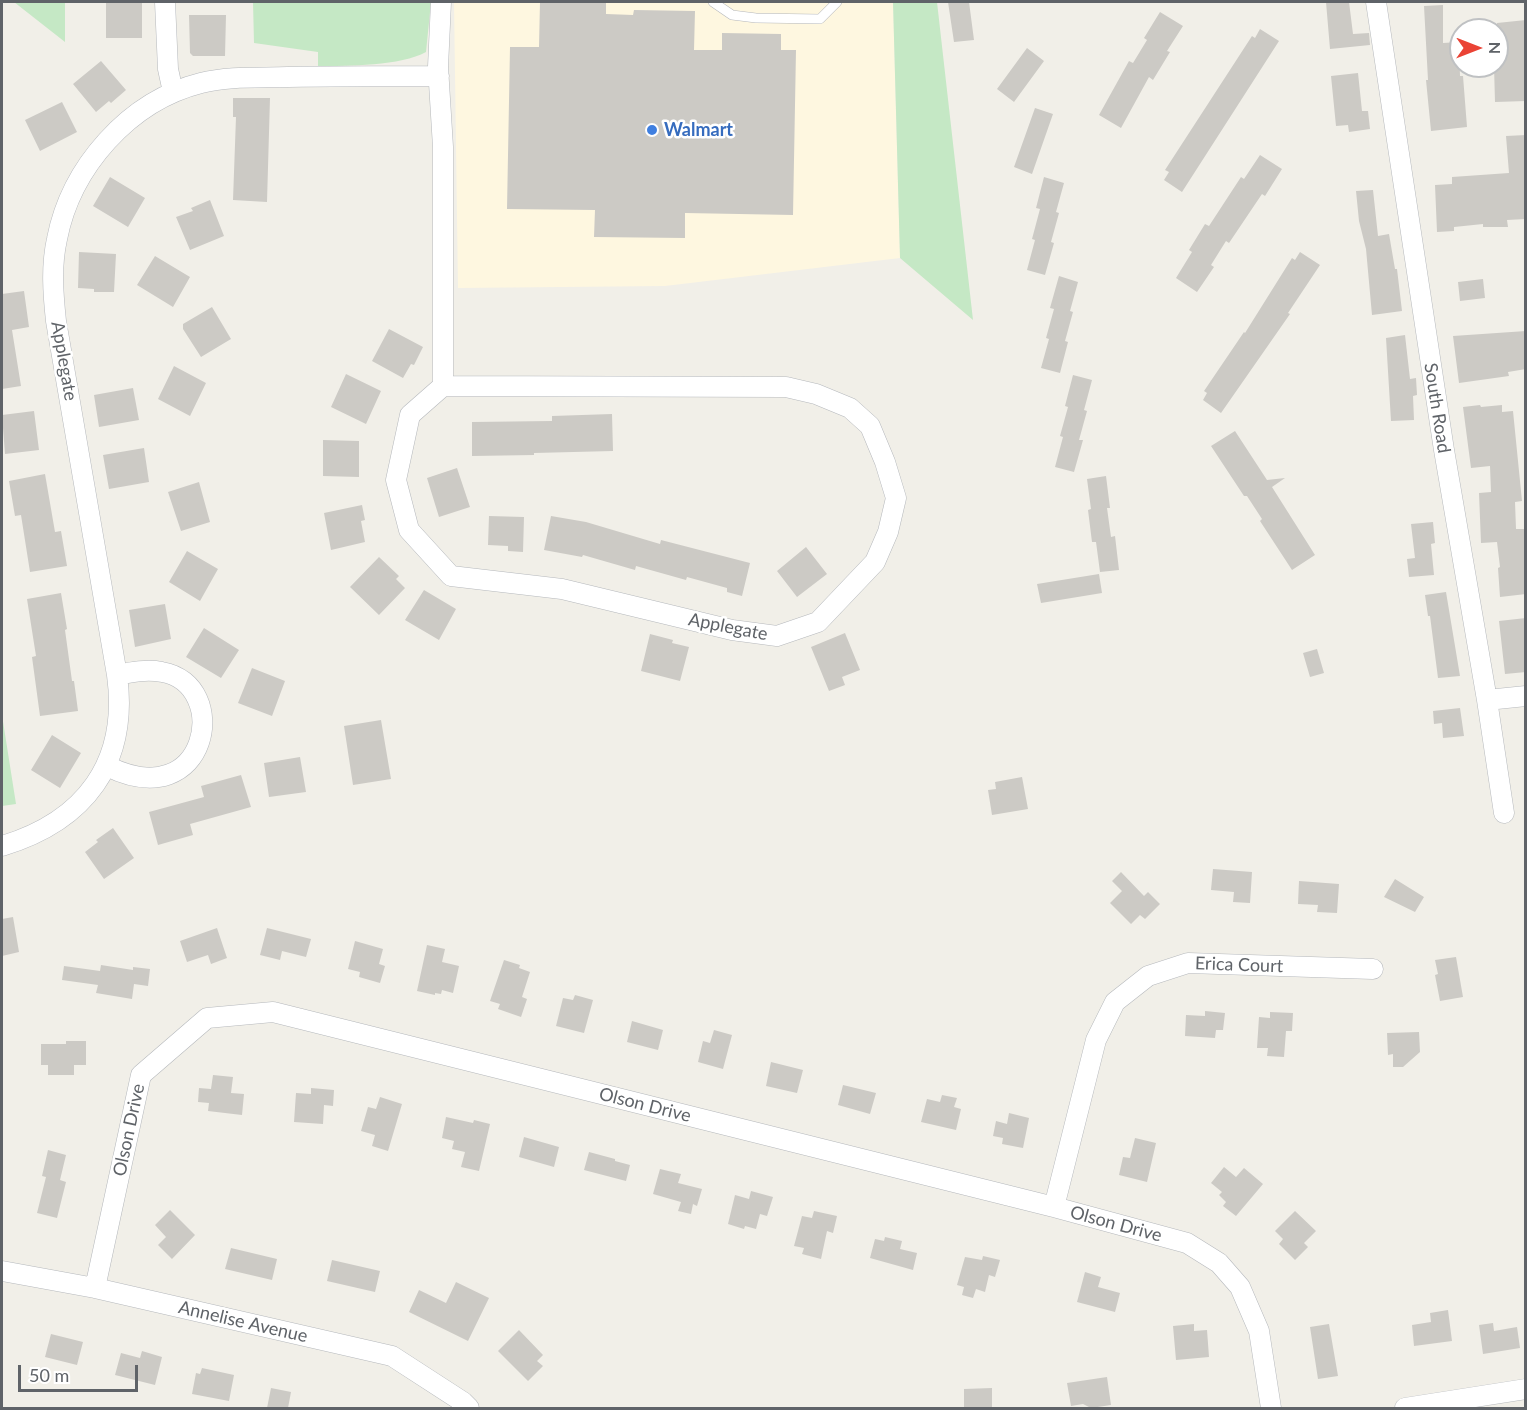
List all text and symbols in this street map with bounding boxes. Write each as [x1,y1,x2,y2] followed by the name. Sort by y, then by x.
[1449,18,1509,78] north arrow
[1486,42,1505,54] text: N
[664,119,733,141] place label: Walmart
[645,123,659,137] marker: Walmart
[46,320,82,402] street label: Applegate
[1419,361,1455,455] street label: South Road
[687,609,769,645] street label: Applegate
[1195,953,1283,977] street label: Erica Court
[109,1082,149,1178] street label: Olson Drive
[597,1083,693,1127] street label: Olson Drive
[1068,1201,1164,1247] street label: Olson Drive
[176,1297,310,1347] street label: Annelise Avenue
[21,1353,141,1391] scale bar
[29,1364,69,1386] text: 50 m

